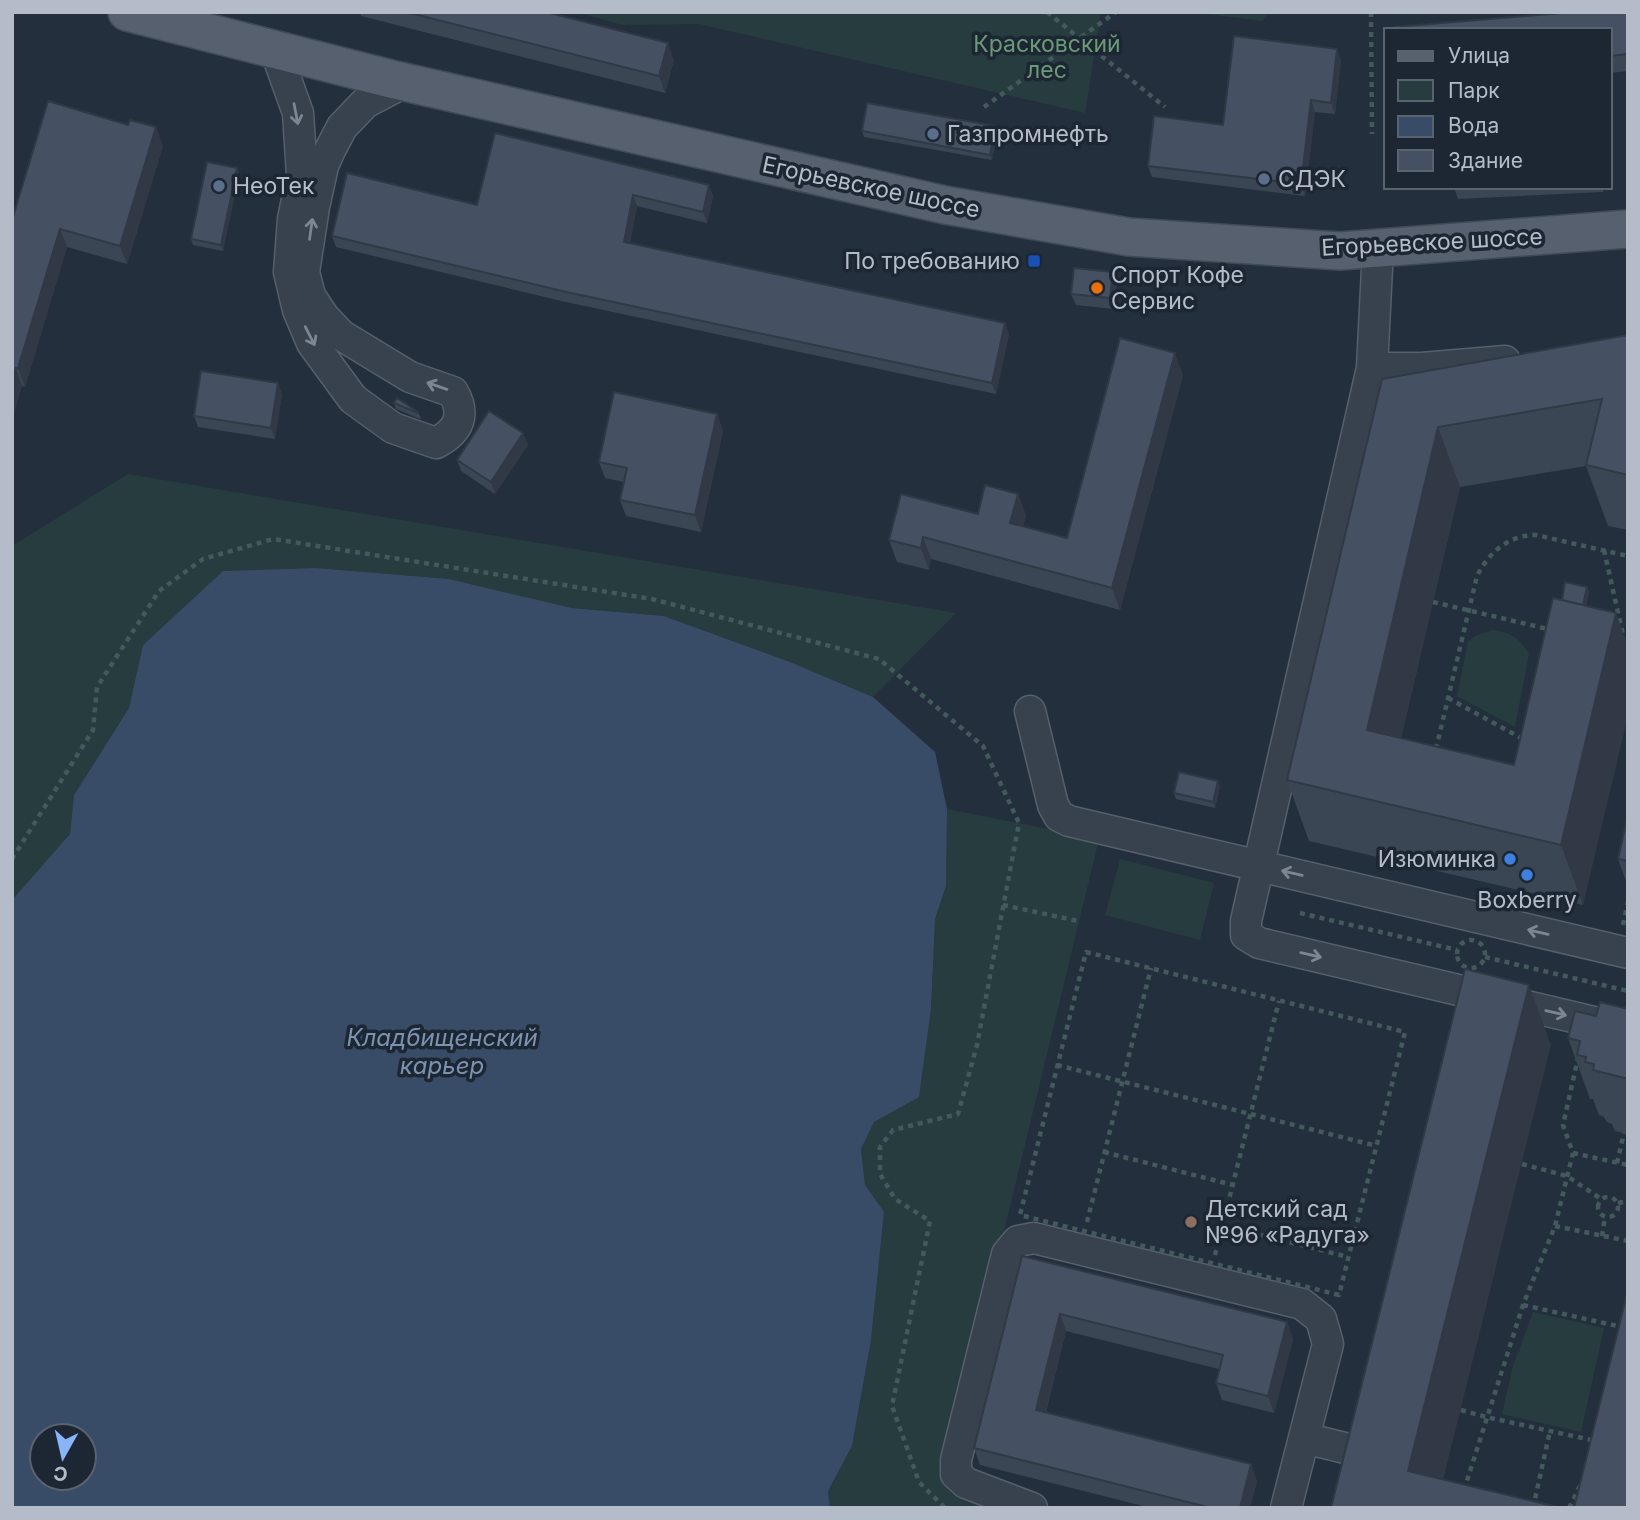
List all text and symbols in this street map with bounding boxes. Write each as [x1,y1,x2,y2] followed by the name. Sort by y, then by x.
[1384,28,1612,189] legend
[973,30,1121,84] park label: Красковский лес
[1448,43,1510,68] text: Улица
[1448,78,1500,103] text: Парк
[290,102,304,125] one-way arrow
[1448,113,1499,138] text: Вода
[947,120,1109,148] place label: Газпромнефть
[925,126,941,142] marker: Газпромнефть
[1448,148,1523,173] text: Здание
[760,150,982,224] street label: Егорьевское шоссе
[1278,165,1346,193] place label: СДЭК
[1256,171,1272,187] marker: СДЭК
[233,172,315,200] place label: НеоТек
[211,178,227,194] marker: НеоТек
[304,218,317,241] one-way arrow
[1321,222,1543,262] street label: Егорьевское шоссе
[844,247,1020,275] place label: По требованию
[1026,253,1042,269] marker: По требованию
[1111,261,1244,315] place label: Спорт Кофе Сервис
[1089,280,1105,296] marker: Спорт Кофе Сервис
[304,325,317,346] one-way arrow
[426,379,448,392] one-way arrow
[1378,845,1496,873] place label: Изюминка
[1502,851,1518,867] marker: Изюминка
[1281,866,1304,879] one-way arrow
[1519,867,1535,883] marker: Boxberry
[1477,886,1577,914] place label: Boxberry
[1527,924,1549,937] one-way arrow
[1299,949,1322,962] one-way arrow
[1544,1007,1567,1020] one-way arrow
[346,1023,538,1080] water label: Кладбищенский карьер
[1205,1195,1370,1249] place label: Детский сад №96 «Радуга»
[1183,1214,1199,1230] marker: Детский сад №96 «Радуга»
[28,1422,98,1492] north arrow
[52,1461,69,1486] text: С

